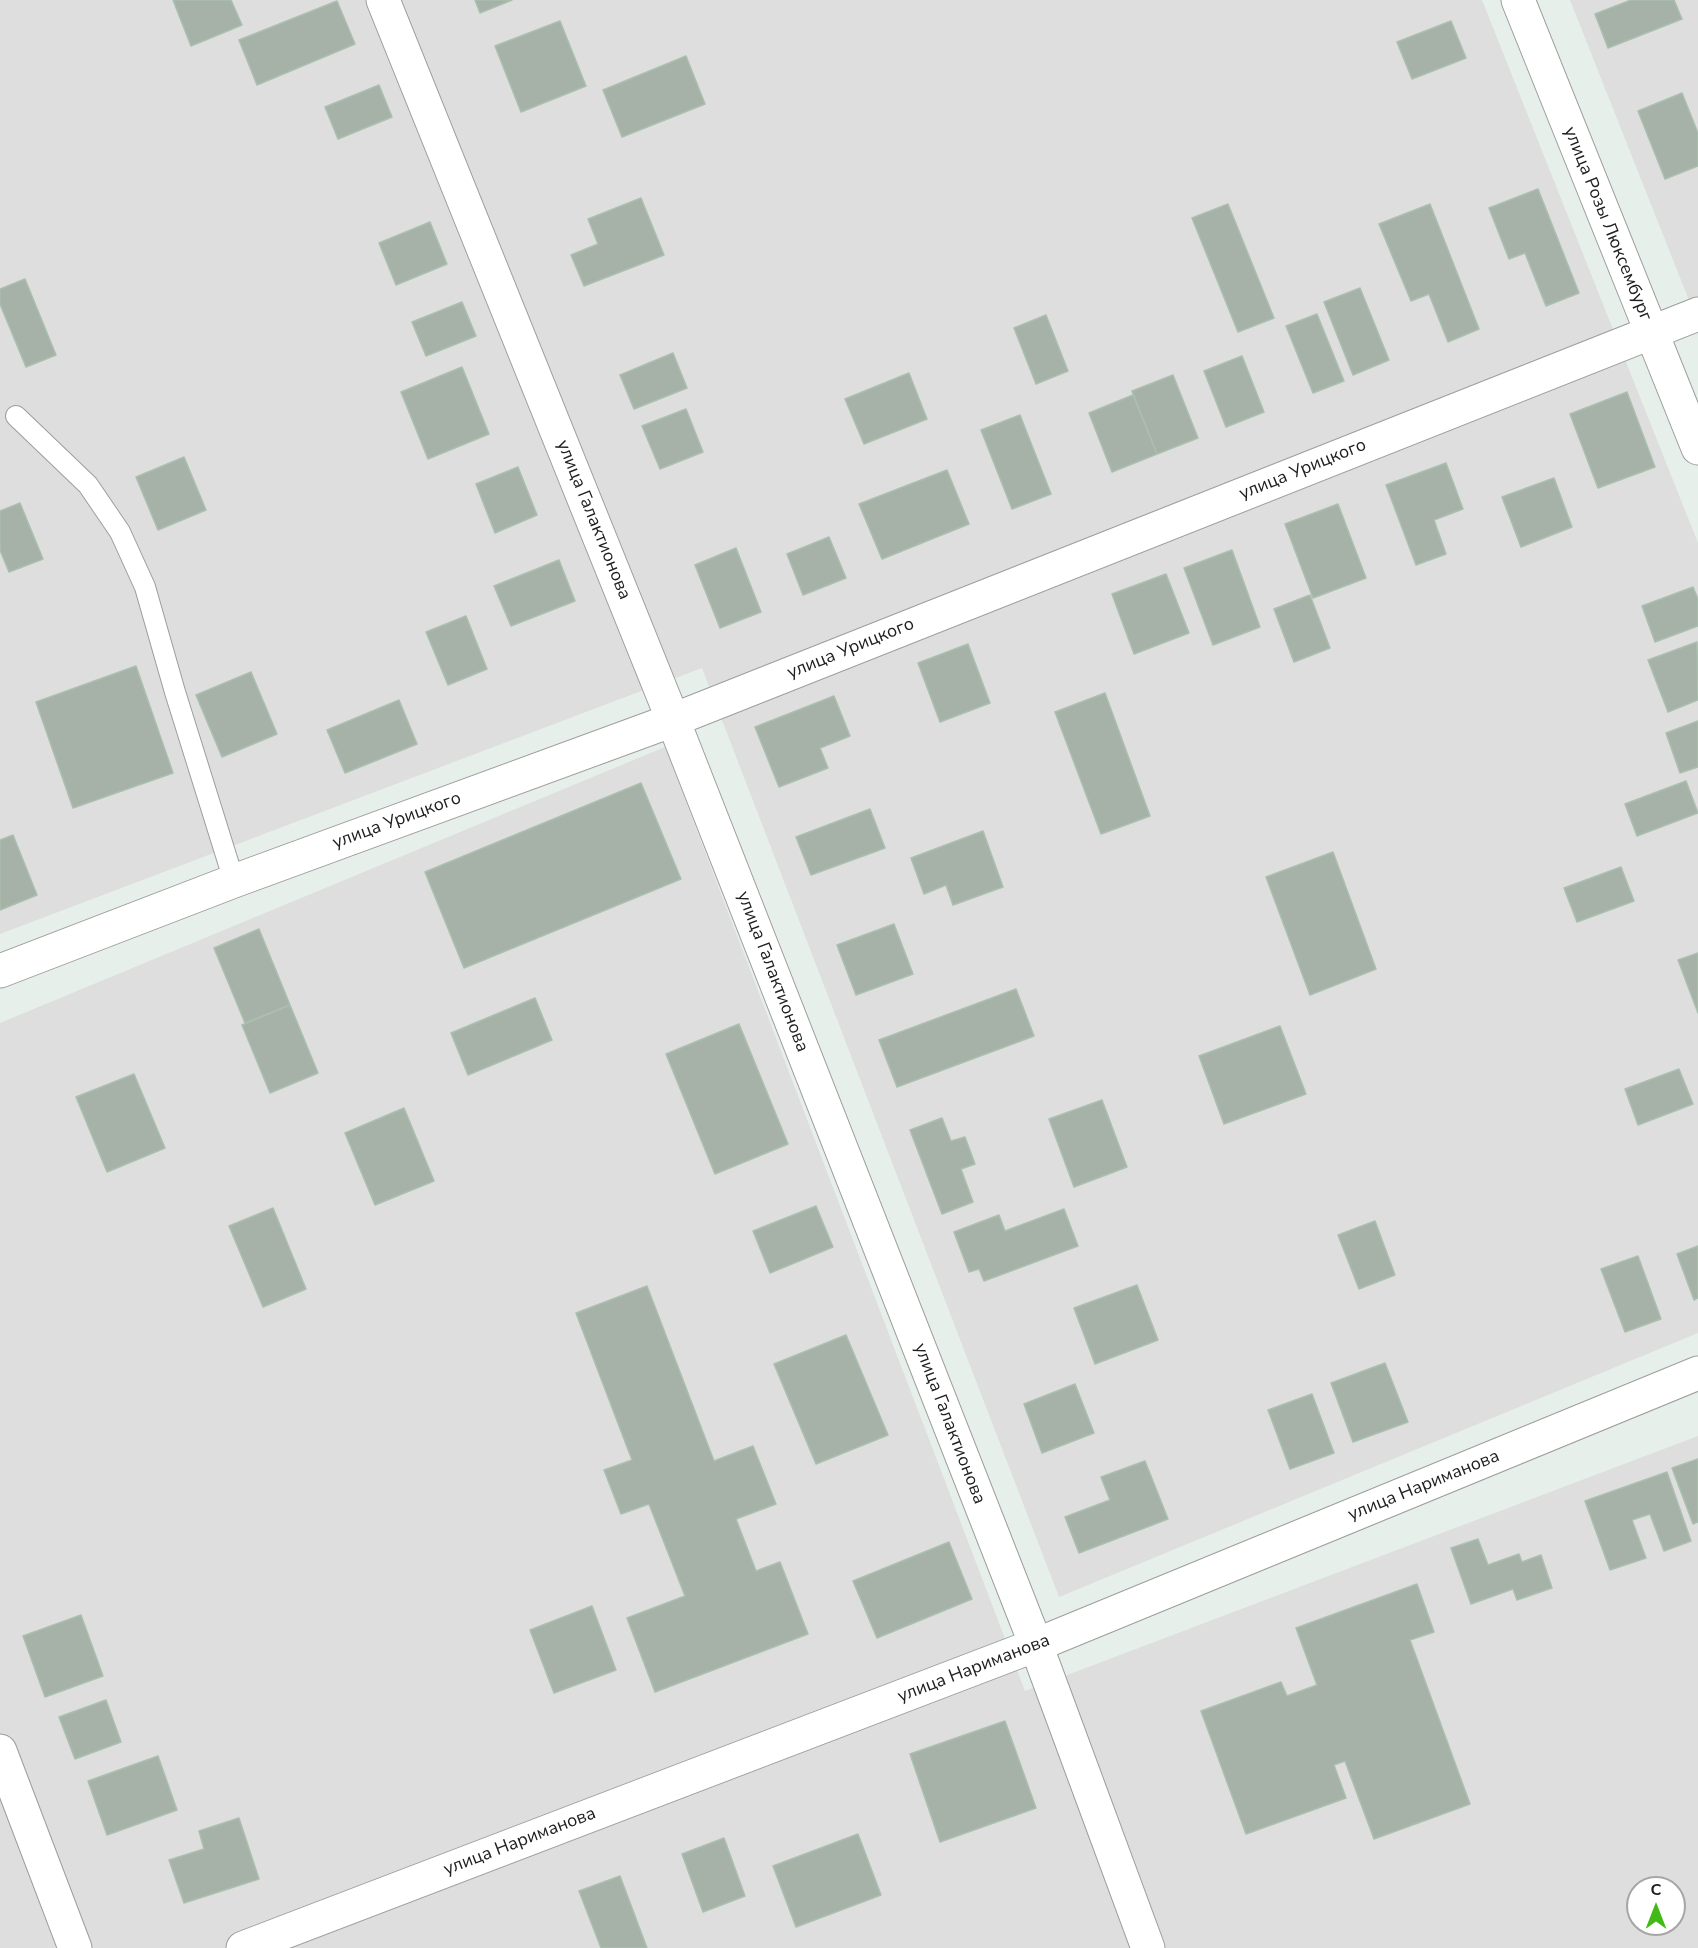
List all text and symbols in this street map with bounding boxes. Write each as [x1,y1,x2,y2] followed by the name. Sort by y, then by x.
[1558,124,1656,324] street label: улица Розы Люксембург
[1236,435,1370,505] street label: улица Урицкого
[551,437,635,603] street label: улица Галактионова
[784,614,918,684] street label: улица Урицкого
[330,788,464,854] street label: улица Урицкого
[731,889,813,1055] street label: улица Галактионова
[908,1341,990,1507] street label: улица Галактионова
[1345,1446,1503,1526] street label: улица Нариманова
[895,1630,1053,1708] street label: улица Нариманова
[441,1803,599,1881] street label: улица Нариманова
[1626,1876,1686,1936] north arrow
[1651,1879,1661,1901] text: С

